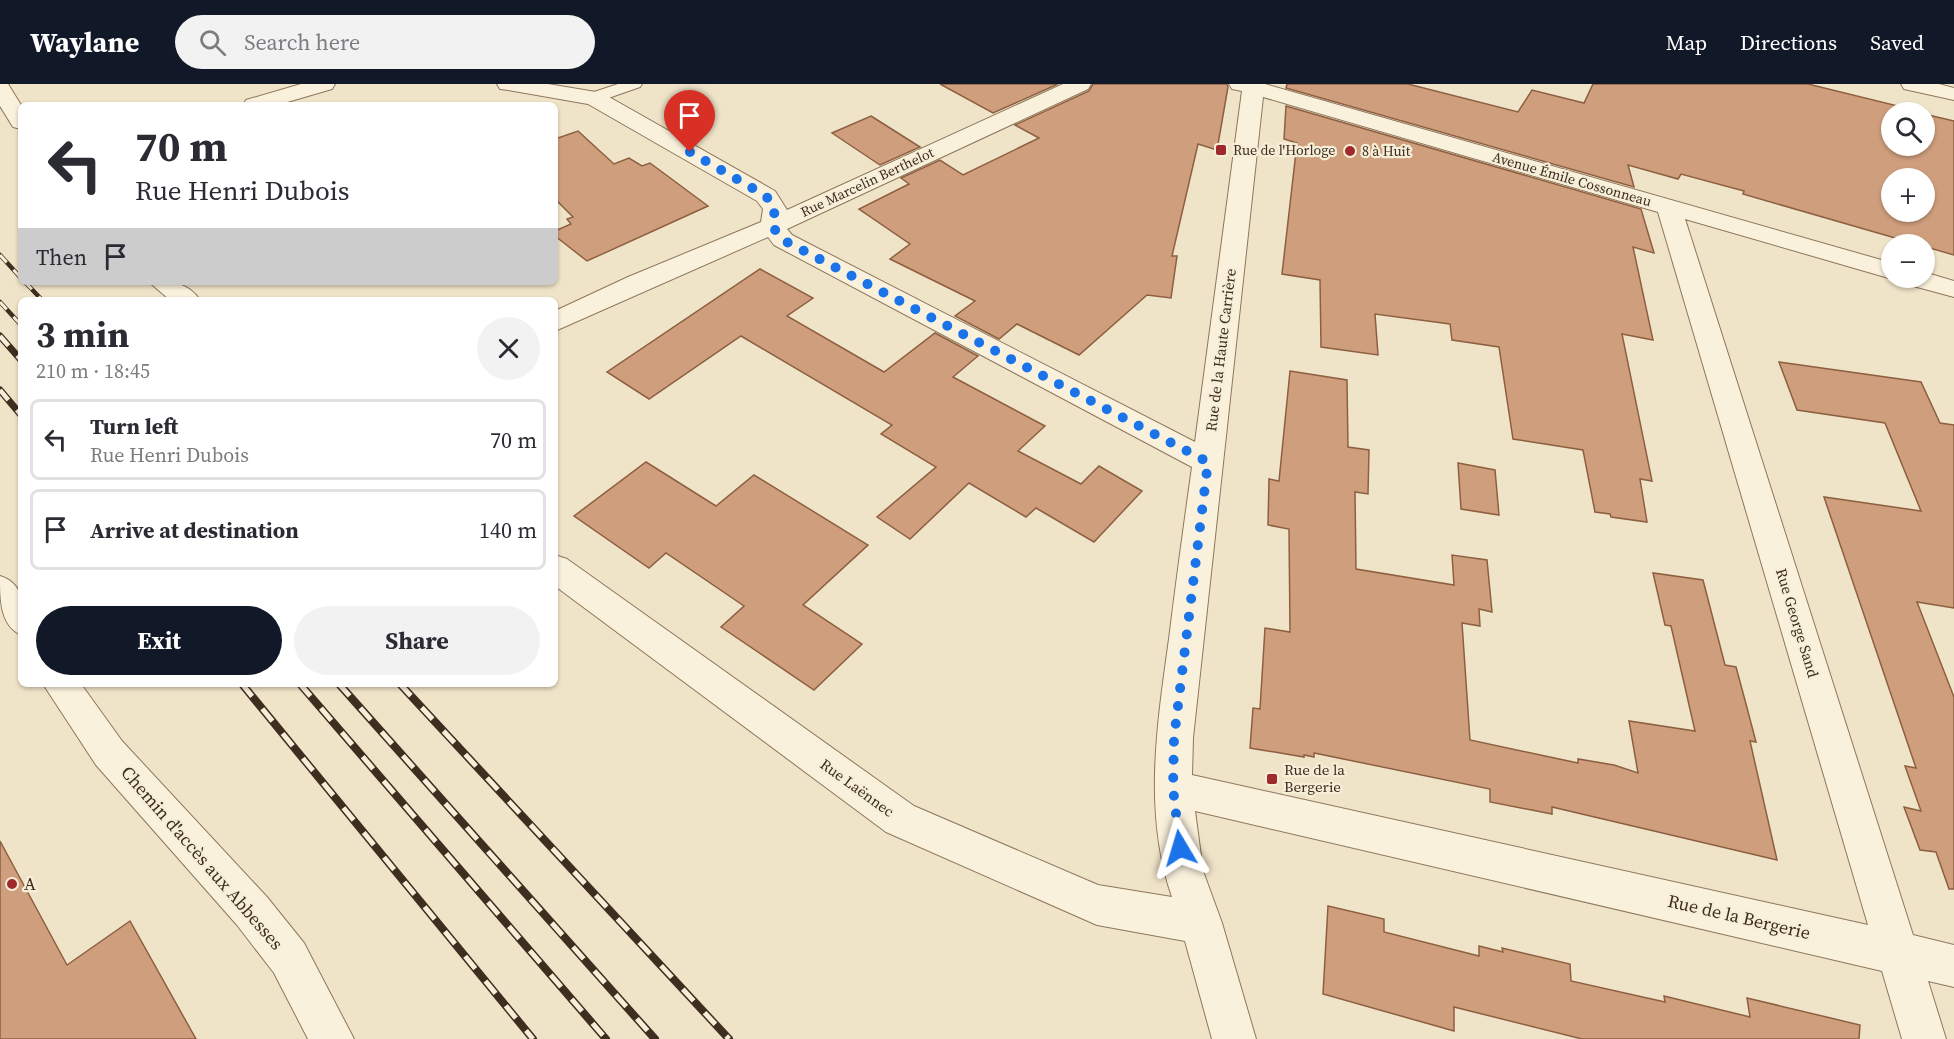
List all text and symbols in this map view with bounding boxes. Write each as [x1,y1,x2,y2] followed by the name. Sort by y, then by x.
[175,15,595,69] search box
[30,23,139,61] text: Waylane
[196,26,229,59] icon: search
[244,27,360,57] text: Search here
[1666,28,1707,57] text: Map
[1740,28,1837,57] text: Directions
[1870,28,1924,57] text: Saved
[664,90,715,152] pin
[673,99,706,132] icon: arrive
[1881,102,1935,288] map controls
[1881,102,1935,156] button: search
[135,117,228,175] text: 70 m
[36,126,114,204] icon: left
[1233,140,1336,160] place label: Rue de l'Horloge
[1362,141,1411,161] place label: 8 à Huit
[797,142,937,222] street label: Rue Marcelin Berthelot
[1214,143,1228,157] marker: Rue de l'Horloge
[1343,144,1357,158] marker: 8 à Huit
[1490,147,1654,211] street label: Avenue Émile Cossonneau
[1881,168,1935,222] button: +
[135,172,350,209] text: Rue Henri Dubois
[1881,234,1935,288] button: −
[99,240,132,273] icon: arrive
[36,242,87,272] text: Then
[1200,267,1241,433] street label: Rue de la Haute Carrière
[36,310,129,359] text: 3 min
[477,317,540,380] button: close
[36,357,150,385] text: 210 m · 18:45
[90,411,178,441] text: Turn left
[39,423,72,456] icon: left
[490,425,537,455] text: 70 m
[90,441,249,469] text: Rue Henri Dubois
[39,513,72,546] icon: arrive
[90,515,299,545] text: Arrive at destination
[479,515,537,545] text: 140 m
[1771,566,1824,681] street label: Rue George Sand
[36,606,282,675] button: Exit
[294,606,540,675] button: Share
[816,754,899,822] street label: Rue Laënnec
[1284,759,1345,797] place label: Rue de la Bergerie
[115,760,289,955] street label: Chemin d'accès aux Abbesses
[1265,772,1279,786] marker: Rue de la Bergerie
[1148,816,1212,880] position arrow
[24,871,36,896] place label: A
[5,877,19,891] marker: A
[1665,888,1813,945] street label: Rue de la Bergerie

